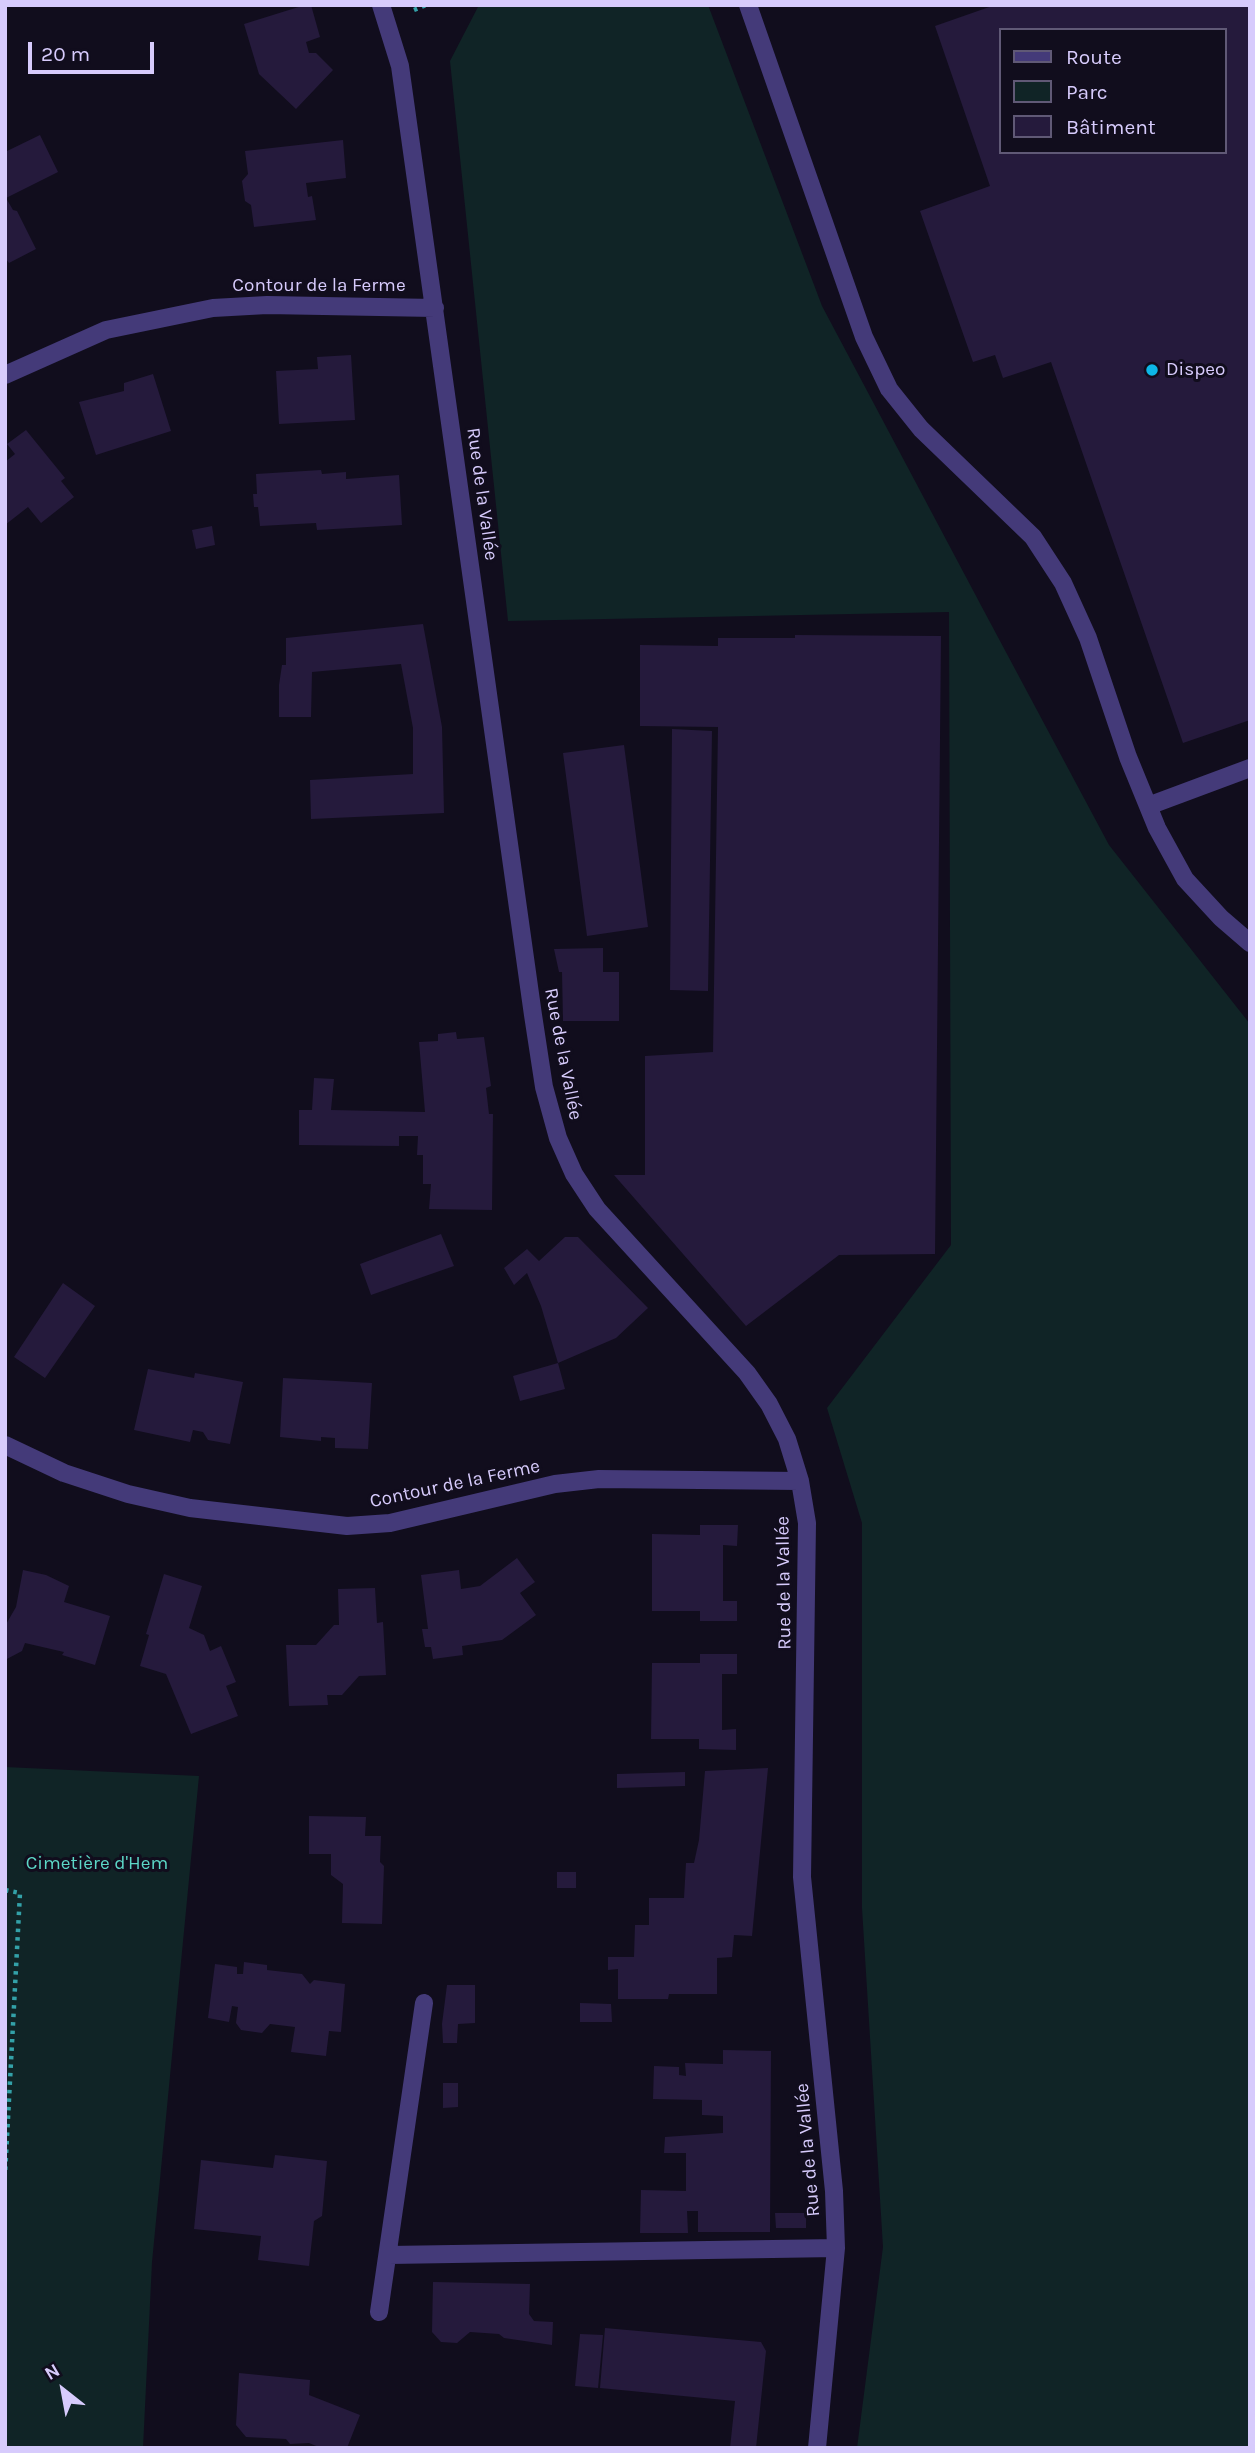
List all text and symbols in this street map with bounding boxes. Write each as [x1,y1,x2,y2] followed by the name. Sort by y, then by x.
[32,28,158,72] scale bar
[1000,28,1227,154] legend
[41,42,90,66] text: 20 m
[1066,45,1122,69] text: Route
[1066,80,1108,104] text: Parc
[1066,115,1156,139] text: Bâtiment
[232,275,406,297] street label: Contour de la Ferme
[1166,359,1225,381] place label: Dispeo
[1144,362,1160,378] marker: Dispeo
[461,426,503,562] street label: Rue de la Vallée
[539,986,587,1122] street label: Rue de la Vallée
[368,1455,542,1513] street label: Contour de la Ferme
[771,1516,797,1650] street label: Rue de la Vallée
[26,1853,168,1875] park label: Cimetière d'Hem
[791,2082,825,2218] street label: Rue de la Vallée
[28,2355,98,2425] north arrow
[41,2359,64,2385] text: N

